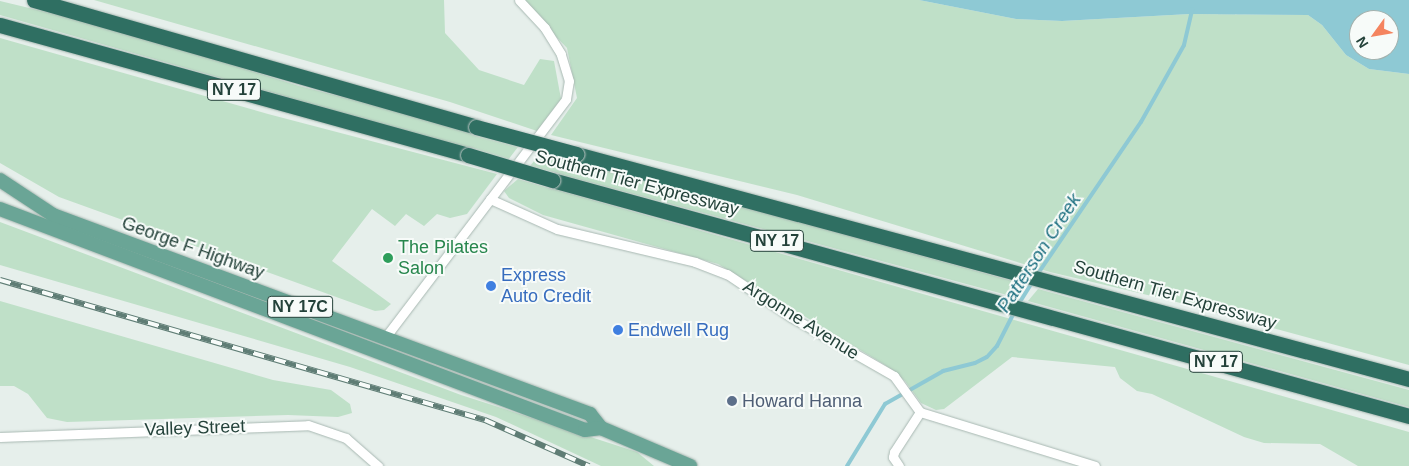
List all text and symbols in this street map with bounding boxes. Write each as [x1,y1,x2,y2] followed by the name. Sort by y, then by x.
[1349,10,1399,60] north arrow
[1353,34,1372,51] text: N
[206,76,262,104] road number: NY 17
[533,145,741,221] street label: Southern Tier Expressway
[992,189,1086,317] water label: Patterson Creek
[119,212,267,284] street label: George F Highway
[750,228,804,255] road number: NY 17
[398,237,488,280] place label: The Pilates Salon
[382,252,394,264] marker: The Pilates Salon
[1071,256,1279,334] street label: Southern Tier Expressway
[501,265,591,308] place label: Express Auto Credit
[739,275,863,365] street label: Argonne Avenue
[485,280,497,292] marker: Express Auto Credit
[266,294,334,320] road number: NY 17C
[628,319,729,341] place label: Endwell Rug
[612,324,624,336] marker: Endwell Rug
[1188,348,1244,376] road number: NY 17
[742,390,862,412] place label: Howard Hanna
[726,395,738,407] marker: Howard Hanna
[144,415,246,441] street label: Valley Street

